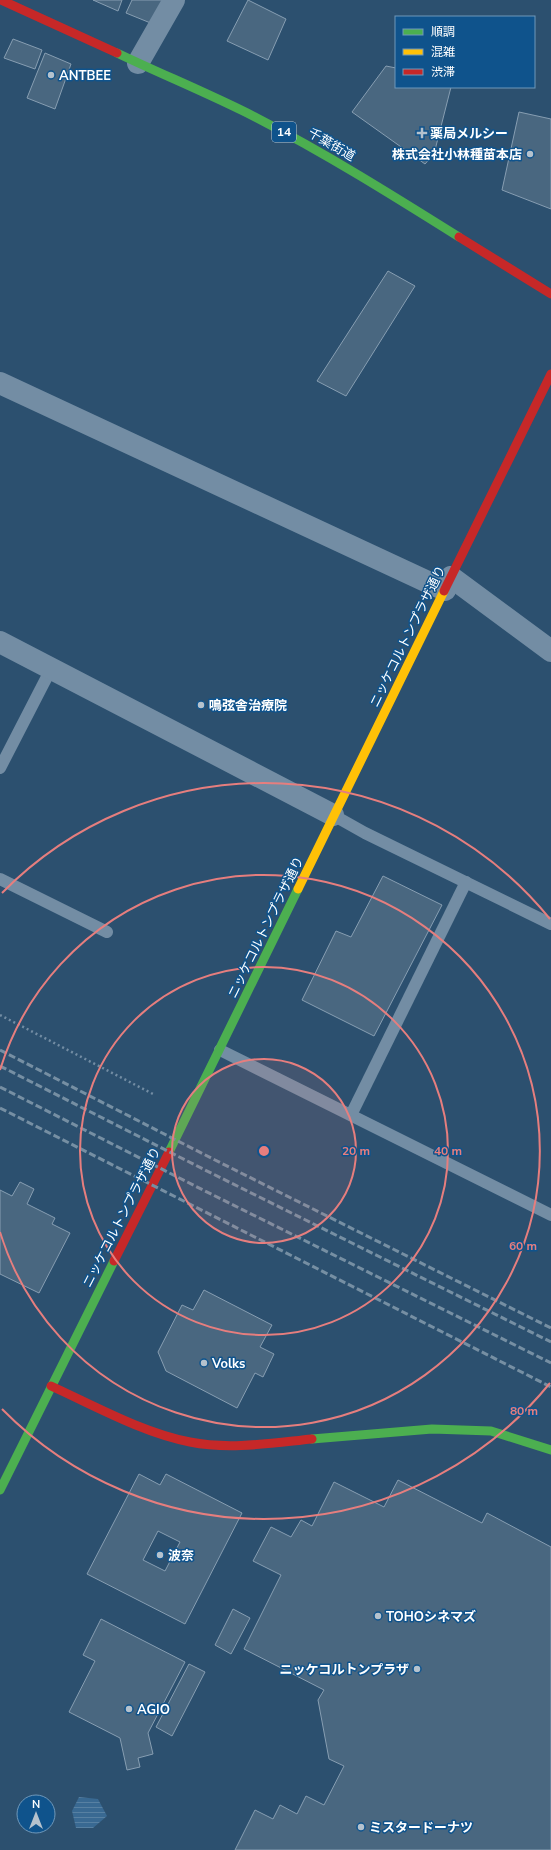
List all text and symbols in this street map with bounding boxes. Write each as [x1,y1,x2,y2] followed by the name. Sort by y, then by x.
[395,16,535,88] legend
[431,24,455,40] text: 順調
[431,44,455,60] text: 混雑
[431,64,455,80] text: 渋滞
[59,67,111,85] place label: ANTBEE
[46,70,56,80] marker: ANTBEE
[272,122,296,142] road number: 14
[304,124,359,166] street label: 千葉街道
[430,125,508,143] place label: 薬局メルシー
[417,128,427,138] marker: 薬局メルシー
[392,146,522,164] place label: 株式会社小林種苗本店
[525,149,535,159] marker: 株式会社小林種苗本店
[366,563,450,710] street label: ニッケコルトンプラザ通り
[209,697,287,715] place label: 鳴弦舎治療院
[196,700,206,710] marker: 鳴弦舎治療院
[224,854,308,1001] street label: ニッケコルトンプラザ通り
[342,1143,370,1159] text: 20 m
[434,1143,462,1159] text: 40 m
[79,1144,165,1291] street label: ニッケコルトンプラザ通り
[257,1144,271,1158] centre of rings
[509,1238,537,1254] text: 60 m
[211,1355,245,1373] place label: Volks
[199,1358,209,1368] marker: Volks
[510,1403,538,1419] text: 80 m
[168,1547,194,1565] place label: 波奈
[155,1550,165,1560] marker: 波奈
[386,1608,476,1626] place label: TOHOシネマズ
[373,1611,383,1621] marker: TOHOシネマズ
[279,1661,409,1679] place label: ニッケコルトンプラザ
[412,1664,422,1674] marker: ニッケコルトンプラザ
[137,1701,170,1719] place label: AGIO
[124,1704,134,1714] marker: AGIO
[16,1794,56,1834] north arrow
[32,1797,40,1812] text: N
[369,1819,473,1837] place label: ミスタードーナツ
[356,1822,366,1832] marker: ミスタードーナツ

